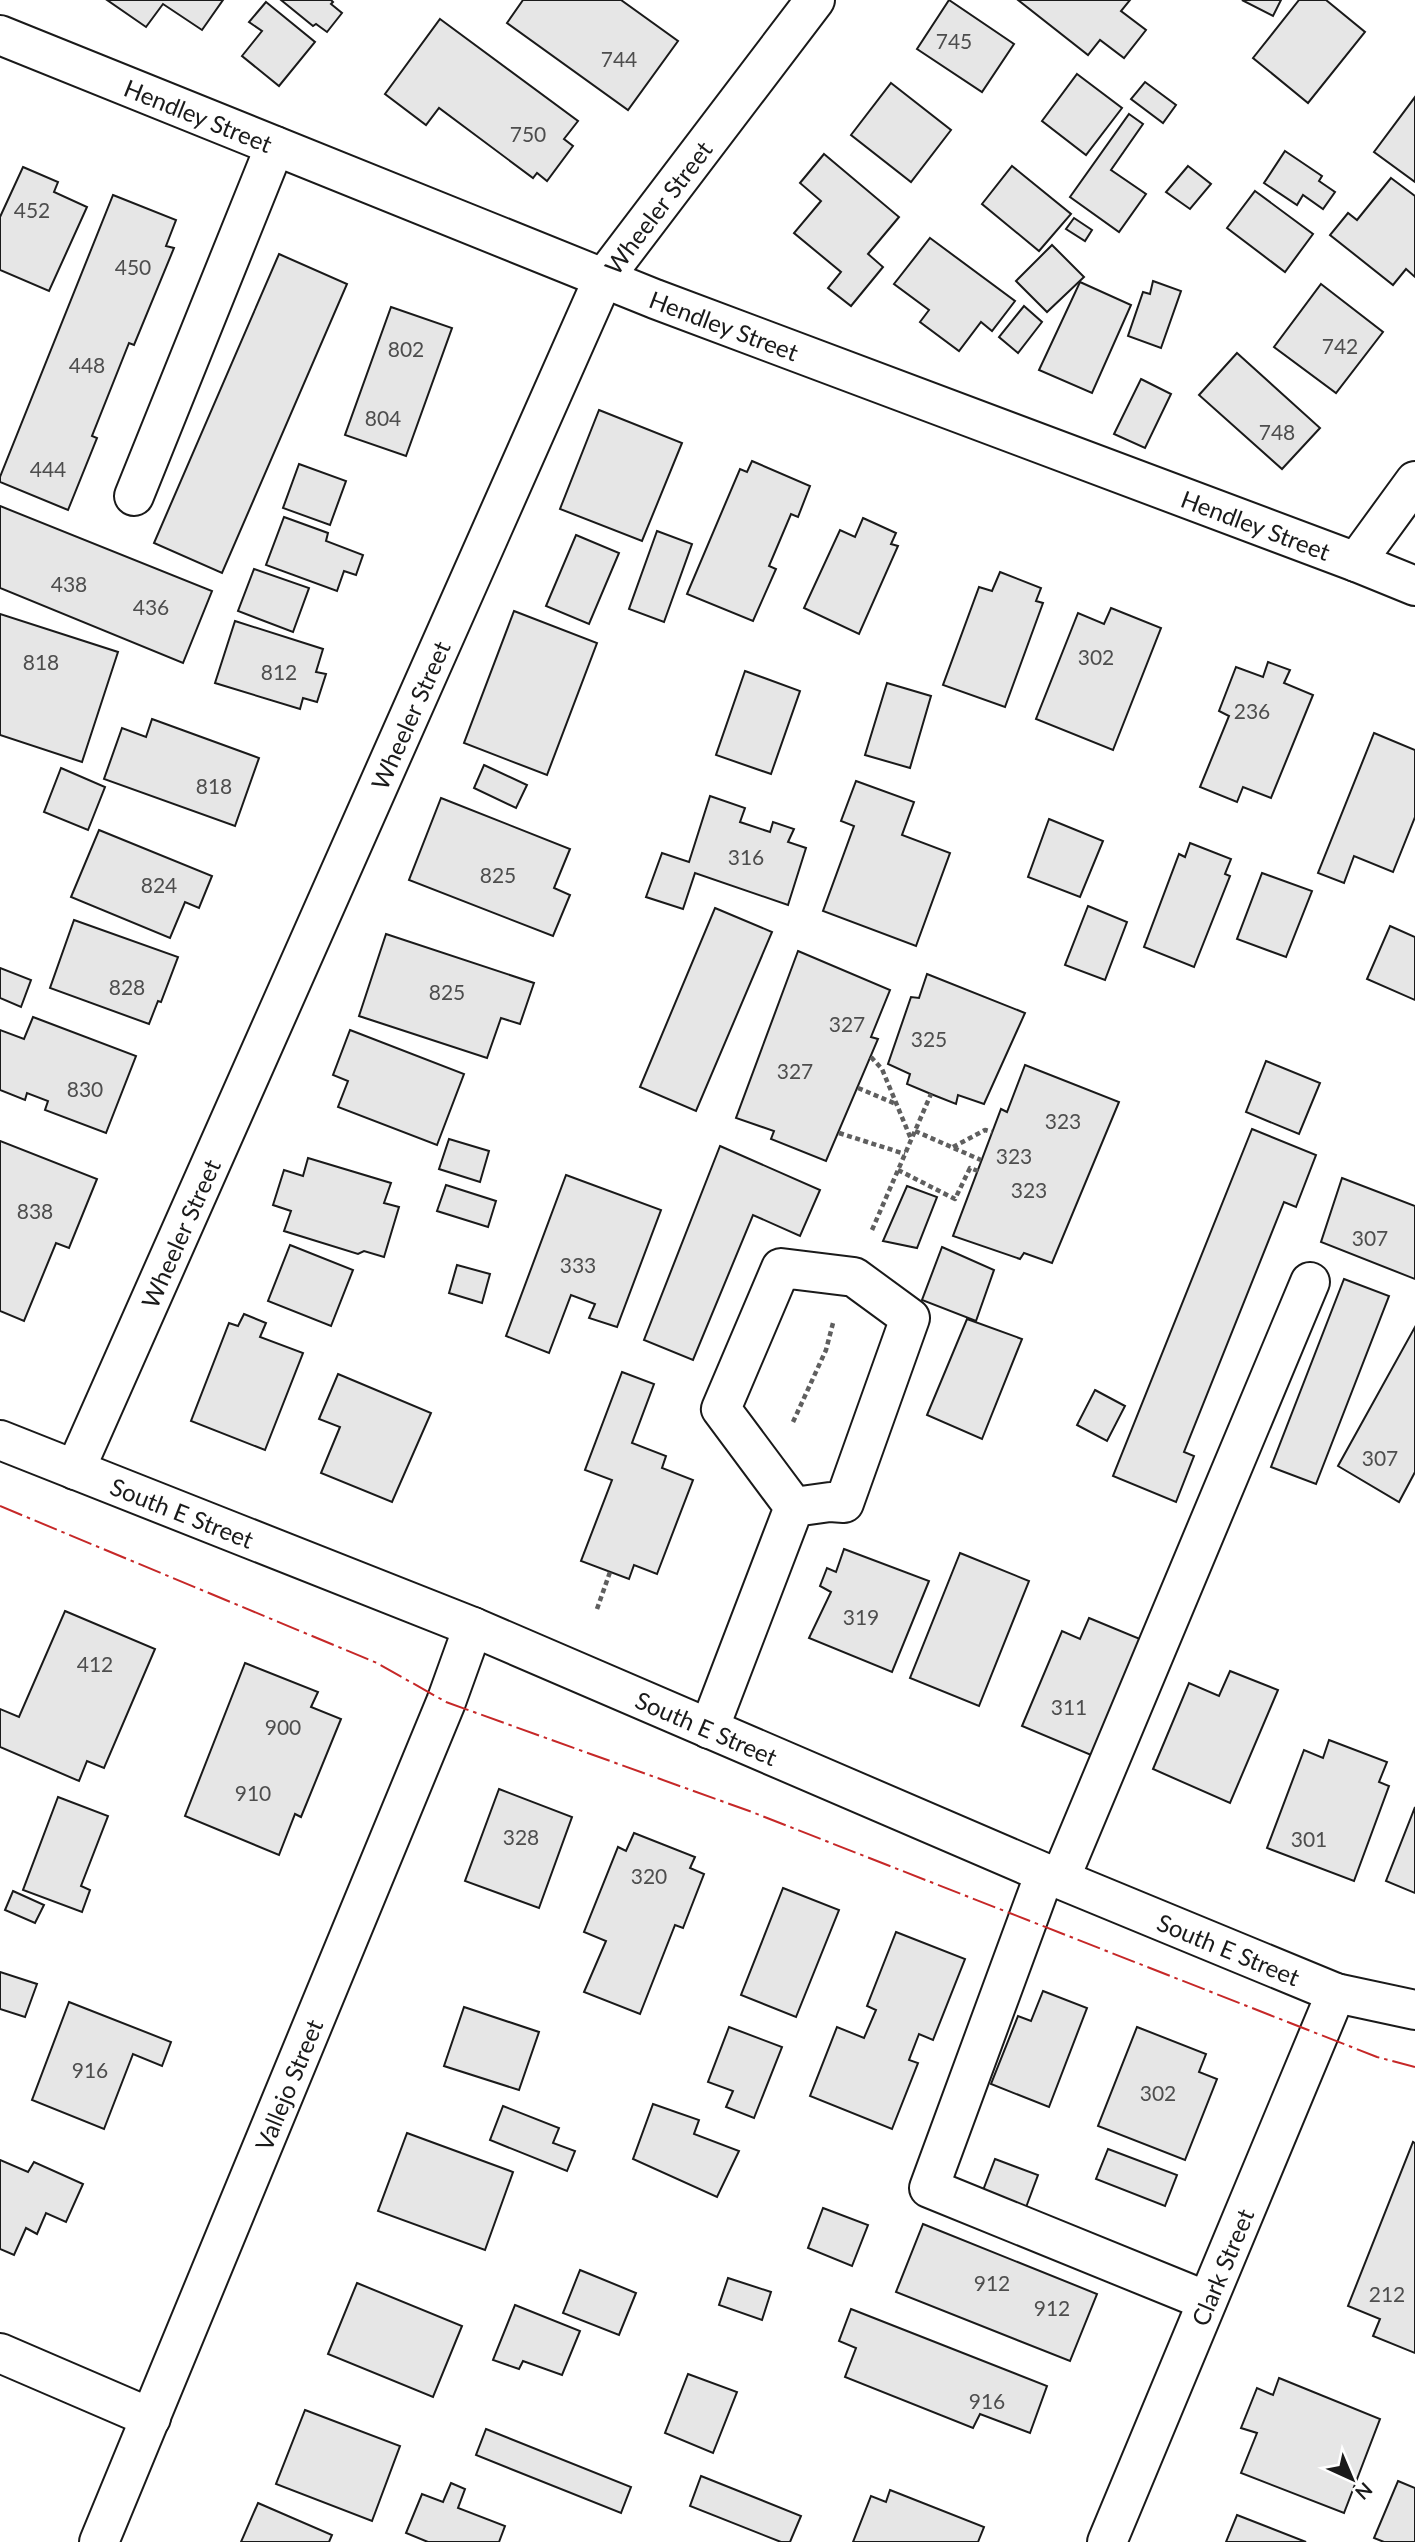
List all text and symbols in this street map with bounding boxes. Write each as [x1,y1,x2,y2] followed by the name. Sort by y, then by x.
[936,28,972,53] house number: 745
[601,46,637,71] house number: 744
[120,72,277,158] street label: Hendley Street
[510,121,546,146] house number: 750
[598,135,718,279] street label: Wheeler Street
[14,197,50,222] house number: 452
[115,254,151,279] house number: 450
[646,284,803,366] street label: Hendley Street
[1322,333,1358,358] house number: 742
[388,336,424,361] house number: 802
[69,352,105,377] house number: 448
[365,405,401,430] house number: 804
[1259,419,1295,444] house number: 748
[30,456,66,481] house number: 444
[1177,483,1335,566] street label: Hendley Street
[51,571,87,596] house number: 438
[133,594,169,619] house number: 436
[364,636,455,794] street label: Wheeler Street
[1078,644,1114,669] house number: 302
[23,649,59,674] house number: 818
[261,659,297,684] house number: 812
[1234,698,1270,723] house number: 236
[196,773,232,798] house number: 818
[728,844,764,869] house number: 316
[480,862,516,887] house number: 825
[141,872,177,897] house number: 824
[109,974,145,999] house number: 828
[429,979,465,1004] house number: 825
[829,1011,865,1036] house number: 327
[911,1026,947,1051] house number: 325
[777,1058,813,1083] house number: 327
[67,1076,103,1101] house number: 830
[1045,1108,1081,1133] house number: 323
[996,1143,1032,1168] house number: 323
[134,1154,226,1312] street label: Wheeler Street
[1011,1177,1047,1202] house number: 323
[17,1198,53,1223] house number: 838
[1352,1225,1388,1250] house number: 307
[560,1252,596,1277] house number: 333
[1362,1445,1398,1470] house number: 307
[107,1471,258,1554] street label: South E Street
[843,1604,879,1629] house number: 319
[77,1651,113,1676] house number: 412
[631,1684,782,1771] street label: South E Street
[1051,1694,1087,1719] house number: 311
[265,1714,301,1739] house number: 900
[235,1780,271,1805] house number: 910
[503,1824,539,1849] house number: 328
[1291,1826,1327,1851] house number: 301
[631,1863,667,1888] house number: 320
[1153,1906,1305,1991] street label: South E Street
[248,2014,328,2154] street label: Vallejo Street
[72,2057,108,2082] house number: 916
[1140,2080,1176,2105] house number: 302
[1184,2204,1259,2330] street label: Clark Street
[974,2270,1010,2295] house number: 912
[1369,2281,1405,2306] house number: 212
[1034,2295,1070,2320] house number: 912
[969,2388,1005,2413] house number: 916
[1317,2444,1387,2514] north arrow
[1351,2478,1377,2505] text: N

